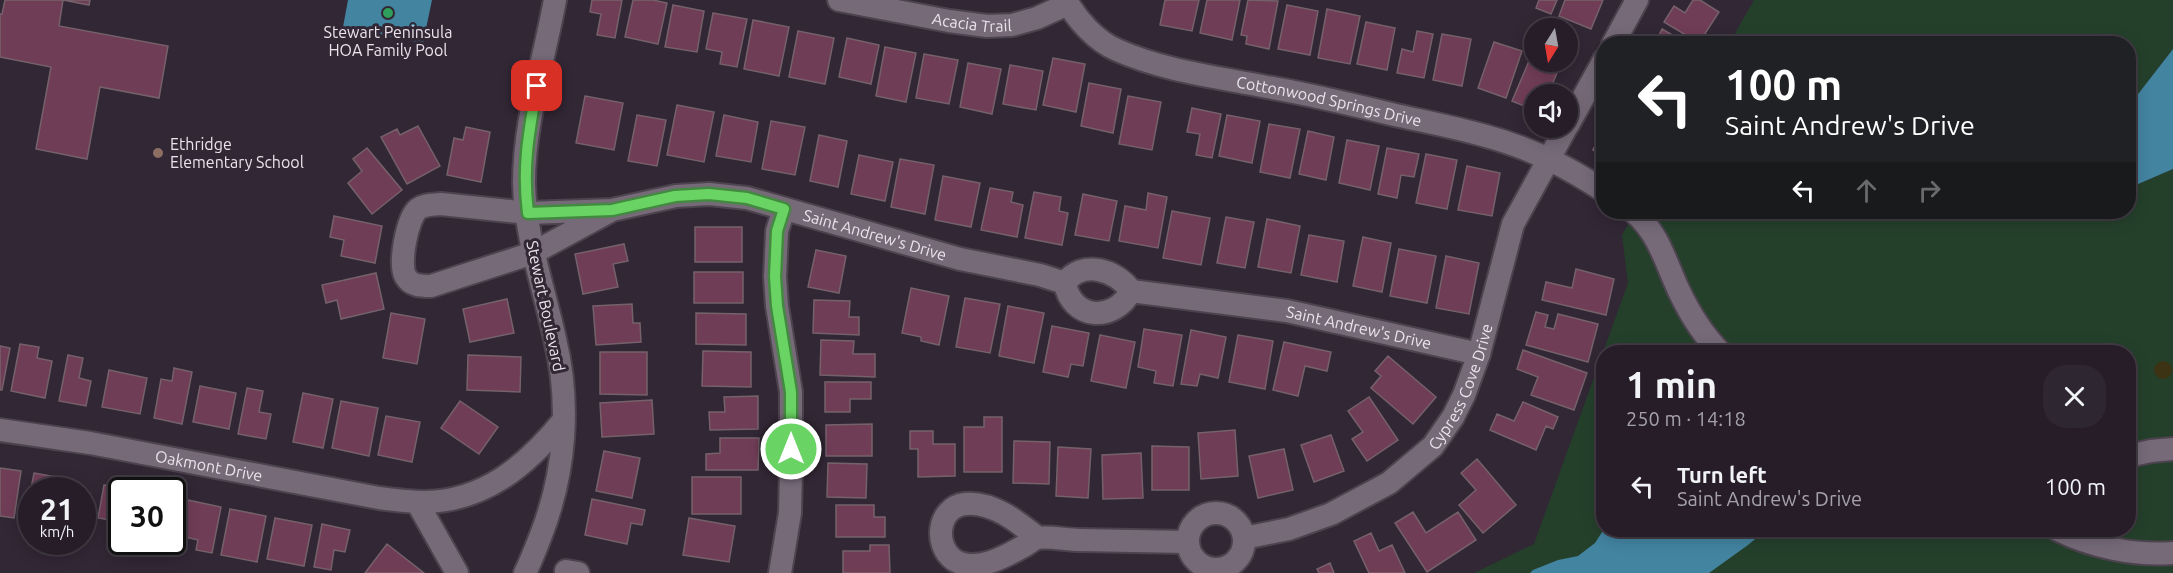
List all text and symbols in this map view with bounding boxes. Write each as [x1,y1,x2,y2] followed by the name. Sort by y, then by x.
[381,6,395,20] marker: Stewart Peninsula HOA Family Pool
[931,9,1012,35] street label: Acacia Trail
[1524,18,1578,72] north arrow
[1524,18,1578,138] map controls
[324,23,452,59] place label: Stewart Peninsula HOA Family Pool
[511,60,562,111] pin
[1626,60,1704,138] icon: left
[1725,61,1842,108] text: 100 m
[520,69,553,102] icon: arrive
[1235,72,1423,129] street label: Cottonwood Springs Drive
[1524,84,1578,138] button: sound
[1725,110,1975,140] text: Saint Andrew's Drive
[170,135,304,171] place label: Ethridge Elementary School
[151,146,165,160] marker: Ethridge Elementary School
[1787,174,1820,207] icon: left
[1850,174,1883,207] icon: ahead
[1913,174,1946,207] icon: right
[801,206,949,264] street label: Saint Andrew's Drive
[523,239,569,373] street label: Stewart Boulevard
[1285,302,1433,352] street label: Saint Andrew's Drive
[1424,322,1496,453] street label: Cypress Cove Drive
[1626,364,1717,405] text: 1 min
[2043,365,2106,428] button: close
[1626,407,1746,430] text: 250 m · 14:18
[759,417,823,481] position arrow
[154,447,264,485] street label: Oakmont Drive
[1677,462,1767,487] text: Turn left
[1626,470,1659,503] icon: left
[2045,474,2106,499] text: 100 m
[108,477,186,555] speed limit sign: 30
[1677,487,1862,510] text: Saint Andrew's Drive
[40,492,74,526] text: 21
[40,523,74,540] text: km/h

